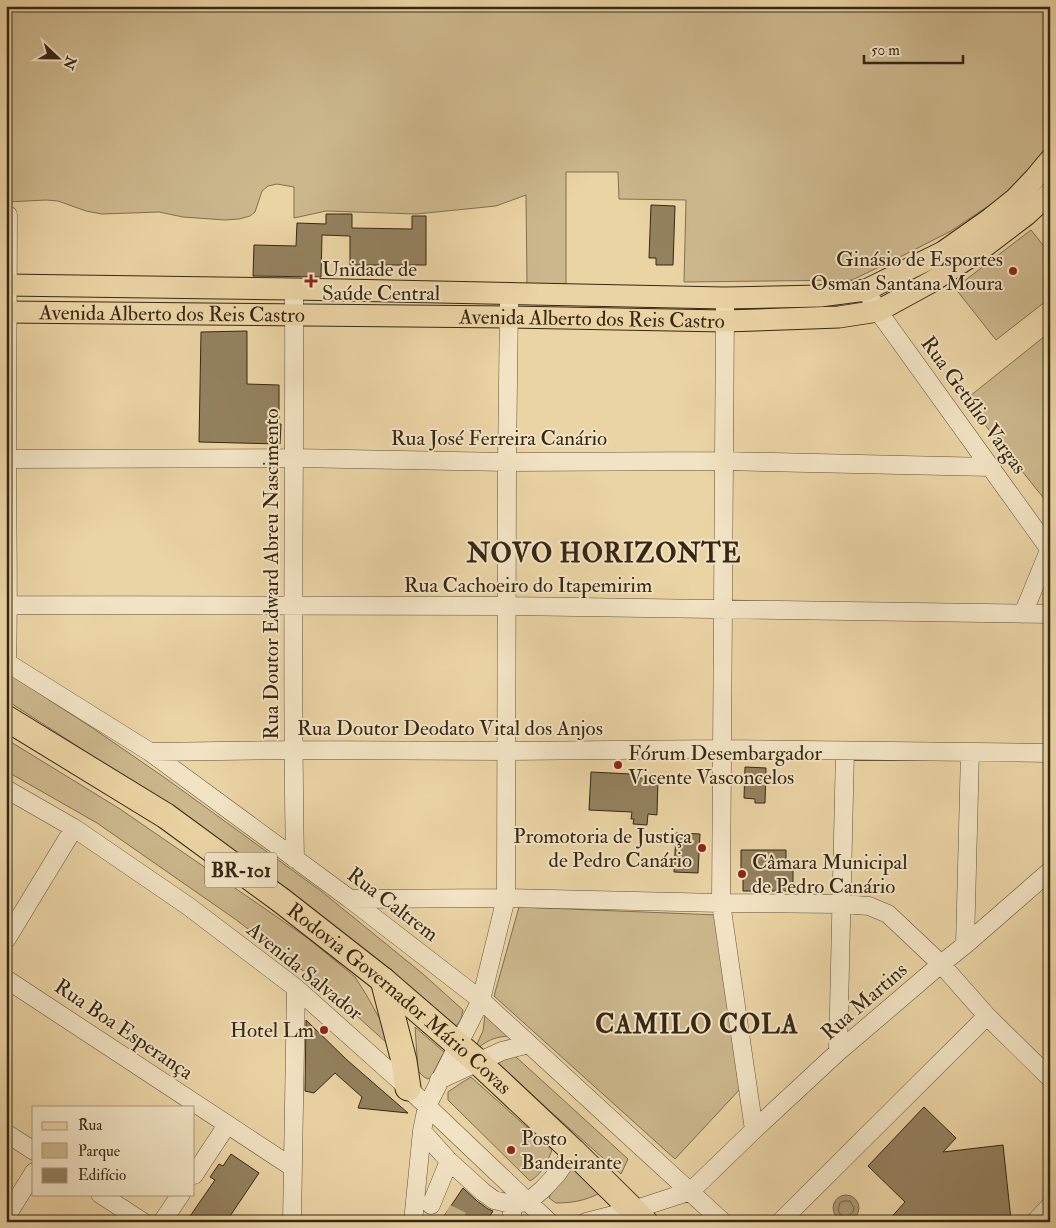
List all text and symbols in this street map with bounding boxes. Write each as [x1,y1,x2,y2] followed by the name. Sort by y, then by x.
[32,32,82,82] north arrow
[864,32,962,64] scale bar
[871,41,900,60] text: 50 m
[59,53,80,72] text: N
[811,246,1003,297] place label: Ginásio de Esportes Osman Santana Moura
[322,256,441,307] place label: Unidade de Saúde Central
[1007,265,1019,277] marker: Ginásio de Esportes Osman Santana Moura
[304,274,318,288] marker: Unidade de Saúde Central
[38,299,305,329] street label: Avenida Alberto dos Reis Castro
[458,303,725,335] street label: Avenida Alberto dos Reis Castro
[915,331,1033,480] street label: Rua Getúlio Vargas
[258,408,285,740] street label: Rua Doutor Edward Abreu Nascimento
[391,425,607,452] street label: Rua José Ferreira Canário
[466,538,741,570] district label: NOVO HORIZONTE
[404,572,652,599] street label: Rua Cachoeiro do Itapemirim
[297,715,603,742] street label: Rua Doutor Deodato Vital dos Anjos
[628,740,822,791] place label: Fórum Desembargador Vicente Vasconcelos
[612,759,624,771] marker: Fórum Desembargador Vicente Vasconcelos
[513,823,692,874] place label: Promotoria de Justiça de Pedro Canário
[696,842,708,854] marker: Promotoria de Justiça de Pedro Canário
[752,849,908,900] place label: Câmara Municipal de Pedro Canário
[205,852,277,888] road number: BR-101
[342,861,444,948] street label: Rua Caltrem
[736,868,748,880] marker: Câmara Municipal de Pedro Canário
[281,897,517,1101] street label: Rodovia Governador Mário Covas
[240,916,368,1027] street label: Avenida Salvador
[816,956,913,1046] street label: Rua Martins
[49,973,199,1086] street label: Rua Boa Esperança
[595,1009,799,1041] district label: CAMILO COLA
[230,1017,314,1044] place label: Hotel Lm
[318,1024,330,1036] marker: Hotel Lm
[32,1106,195,1196] legend
[78,1116,103,1135] text: Rua
[521,1125,622,1176] place label: Posto Bandeirante
[78,1142,120,1161] text: Parque
[505,1144,517,1156] marker: Posto Bandeirante
[78,1166,126,1185] text: Edifício

